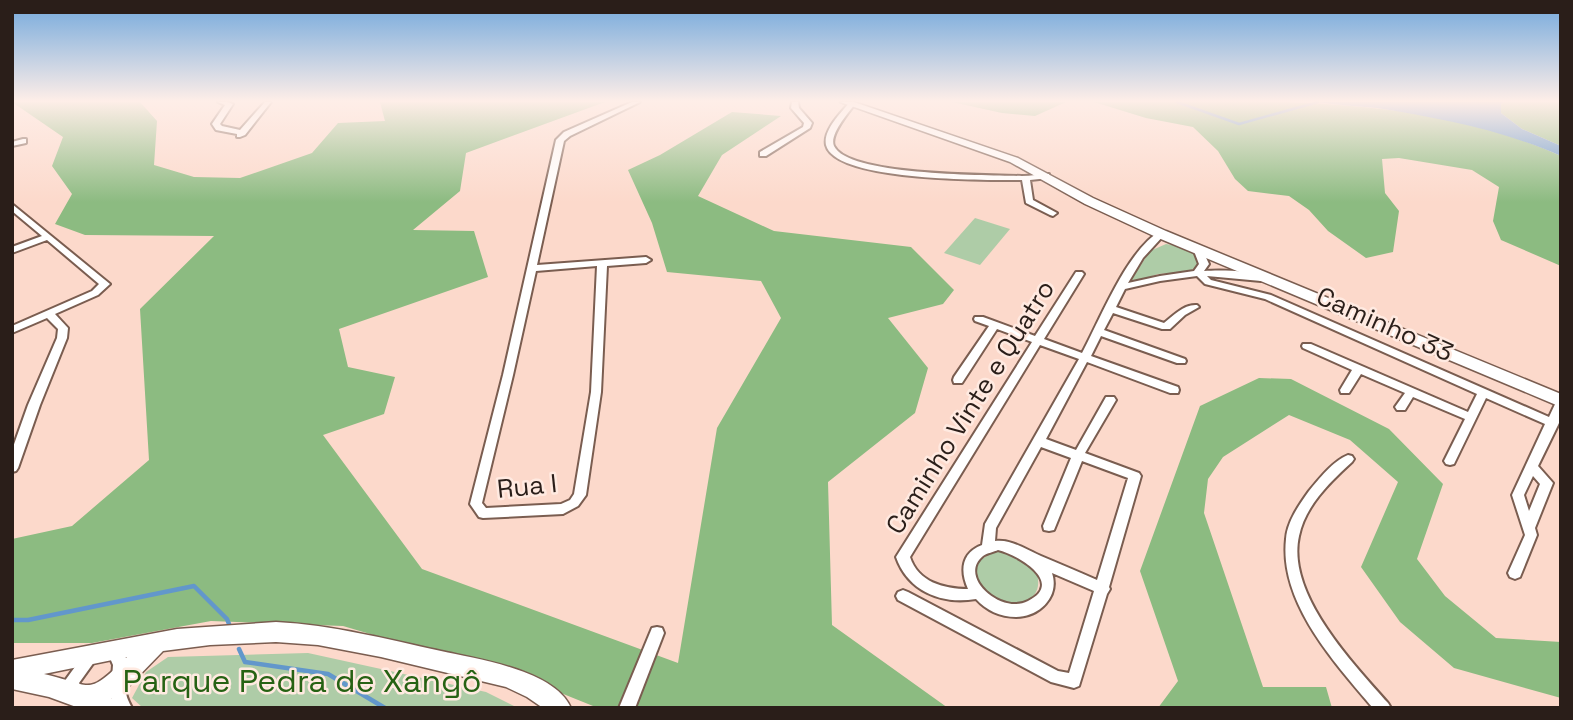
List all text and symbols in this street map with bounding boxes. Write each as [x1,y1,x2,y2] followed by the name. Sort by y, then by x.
[878,274,1062,540] street label: Caminho Vinte e Quatro
[1311,279,1459,369] street label: Caminho 33
[495,466,559,506] street label: Rua I
[123,661,481,701] park label: Parque Pedra de Xangô

